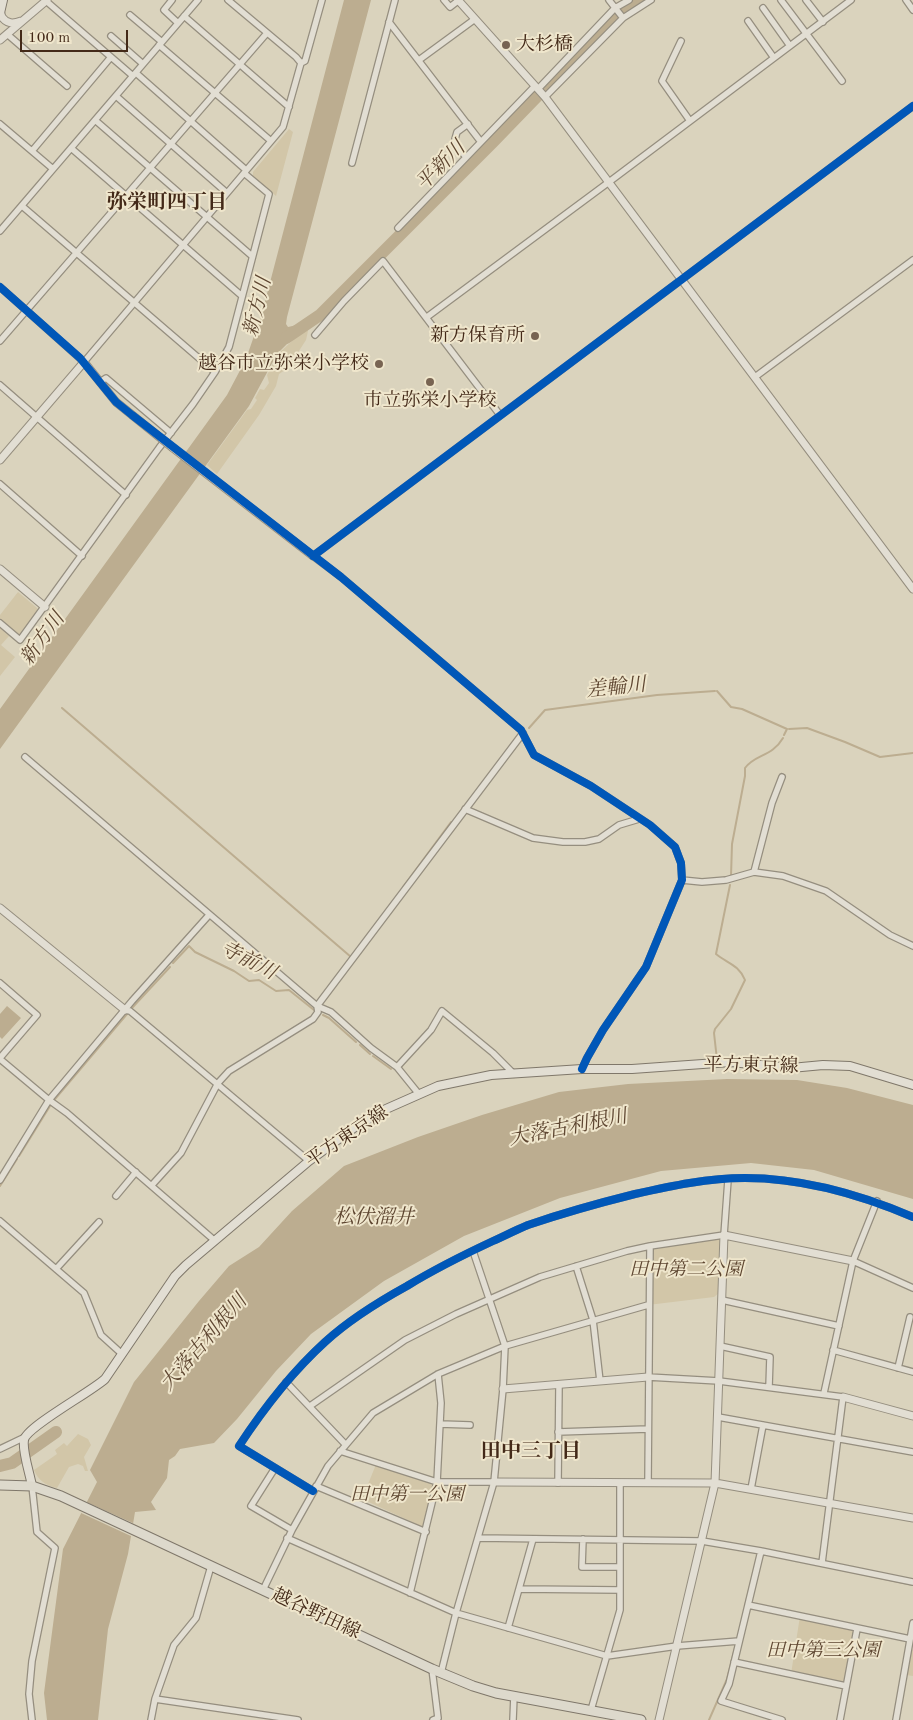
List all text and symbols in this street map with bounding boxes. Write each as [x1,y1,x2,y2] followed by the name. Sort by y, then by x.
[22,20,130,52] scale bar
[28,31,70,46] text: 100 m
[516,34,573,56] place label: 大杉橋
[500,39,512,51] marker: 大杉橋
[411,136,471,196] water label: 平新川
[107,191,227,215] district label: 弥栄町四丁目
[239,275,277,339] water label: 新方川
[430,325,525,347] place label: 新方保育所
[529,330,541,342] marker: 新方保育所
[198,353,369,375] place label: 越谷市立弥栄小学校
[373,358,385,370] marker: 越谷市立弥栄小学校
[424,376,436,388] marker: 市立弥栄小学校
[364,390,496,412] place label: 市立弥栄小学校
[16,608,70,670] water label: 新方川
[585,673,647,703] water label: 差輪川
[216,937,280,985] water label: 寺前川
[703,1054,799,1078] street label: 平方東京線
[301,1101,393,1173] street label: 平方東京線
[507,1105,629,1151] water label: 大落古利根川
[334,1206,414,1230] water label: 松伏溜井
[629,1259,743,1281] park label: 田中第二公園
[156,1290,252,1396] water label: 大落古利根川
[481,1440,581,1464] district label: 田中三丁目
[350,1484,464,1506] park label: 田中第一公園
[268,1584,364,1644] street label: 越谷野田線
[766,1640,880,1662] park label: 田中第三公園

